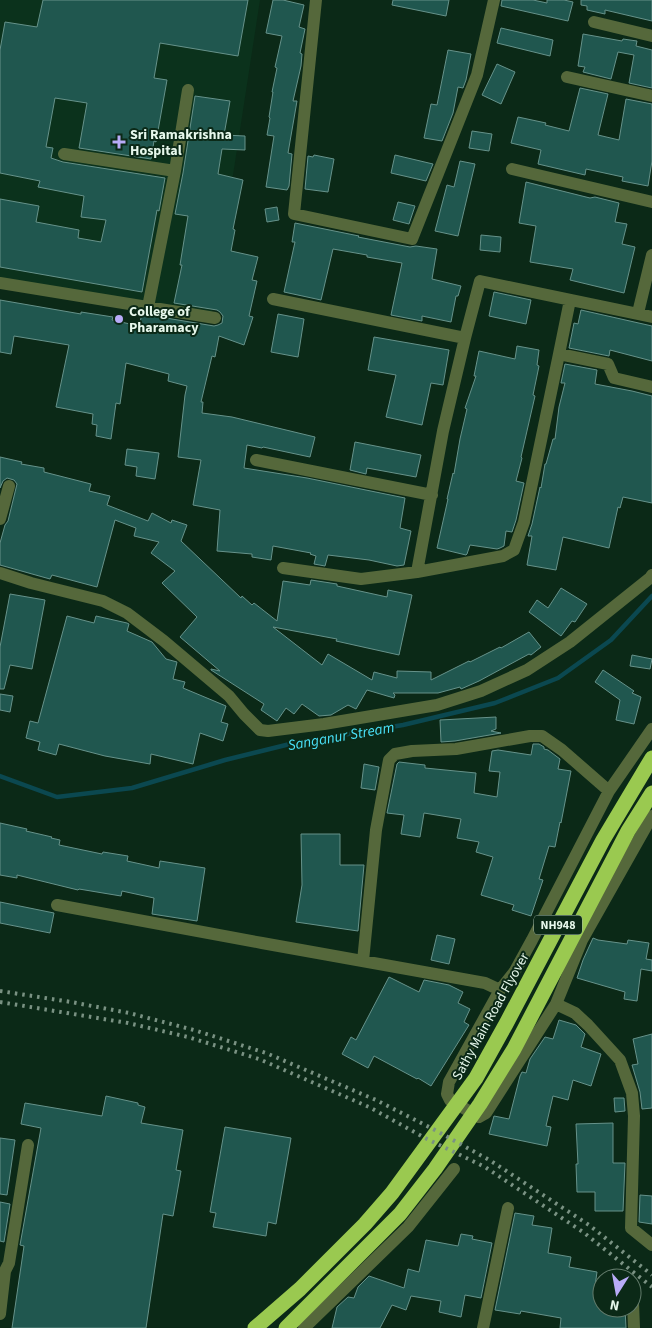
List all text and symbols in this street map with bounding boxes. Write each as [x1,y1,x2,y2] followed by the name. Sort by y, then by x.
[130,125,232,161] place label: Sri Ramakrishna Hospital
[112,135,126,149] marker: Sri Ramakrishna Hospital
[129,302,199,338] place label: College of Pharamacy
[113,313,125,325] marker: College of Pharamacy
[286,717,396,756] water label: Sanganur Stream
[534,916,582,934] road number: NH948
[448,949,534,1084] street label: Sathy Main Road Flyover
[592,1268,642,1318] north arrow
[608,1294,621,1315] text: N

